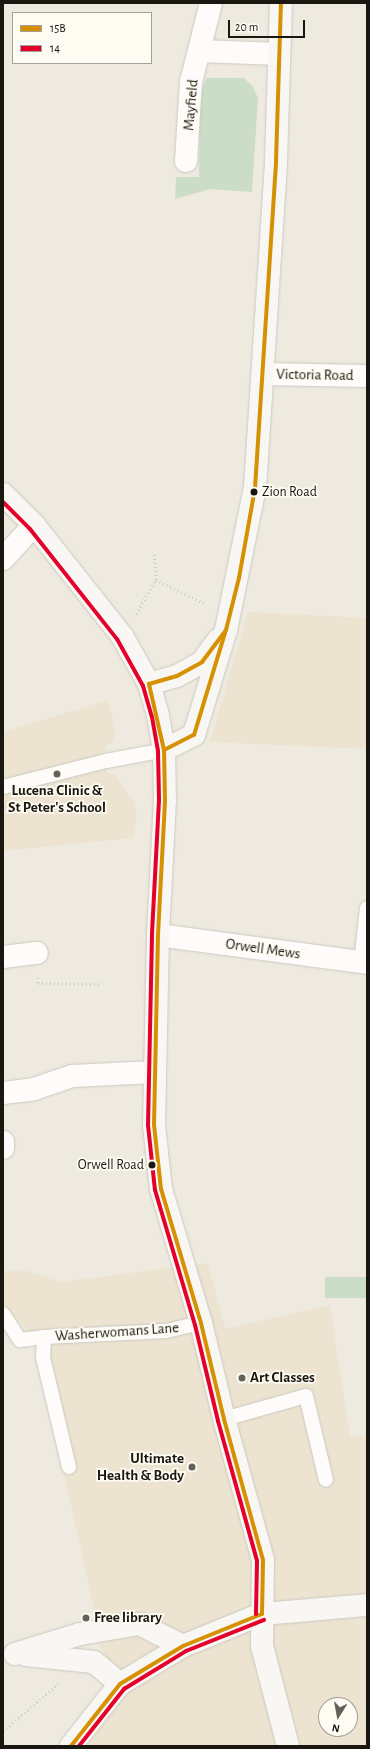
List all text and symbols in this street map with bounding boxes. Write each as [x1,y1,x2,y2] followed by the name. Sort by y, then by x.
[12,12,152,64] legend
[230,12,307,38] scale bar
[235,21,258,33] text: 20 m
[50,22,66,34] text: 15B
[50,42,60,54] text: 14
[180,79,202,131] street label: Mayfield
[276,365,354,385] street label: Victoria Road
[262,484,317,500] place label: Zion Road
[249,487,259,497] marker: Zion Road
[51,768,63,780] marker: Lucena Clinic & St Peter's School
[8,781,106,816] place label: Lucena Clinic & St Peter's School
[224,935,302,963] street label: Orwell Mews
[78,1157,144,1173] place label: Orwell Road
[147,1160,157,1170] marker: Orwell Road
[54,1319,180,1345] street label: Washerwomans Lane
[250,1369,315,1387] place label: Art Classes
[237,1373,247,1383] marker: Art Classes
[97,1449,184,1484] place label: Ultimate Health & Body
[187,1462,197,1472] marker: Ultimate Health & Body
[94,1609,162,1627] place label: Free library
[81,1613,91,1623] marker: Free library
[318,1697,358,1737] north arrow
[331,1722,341,1734] text: N

